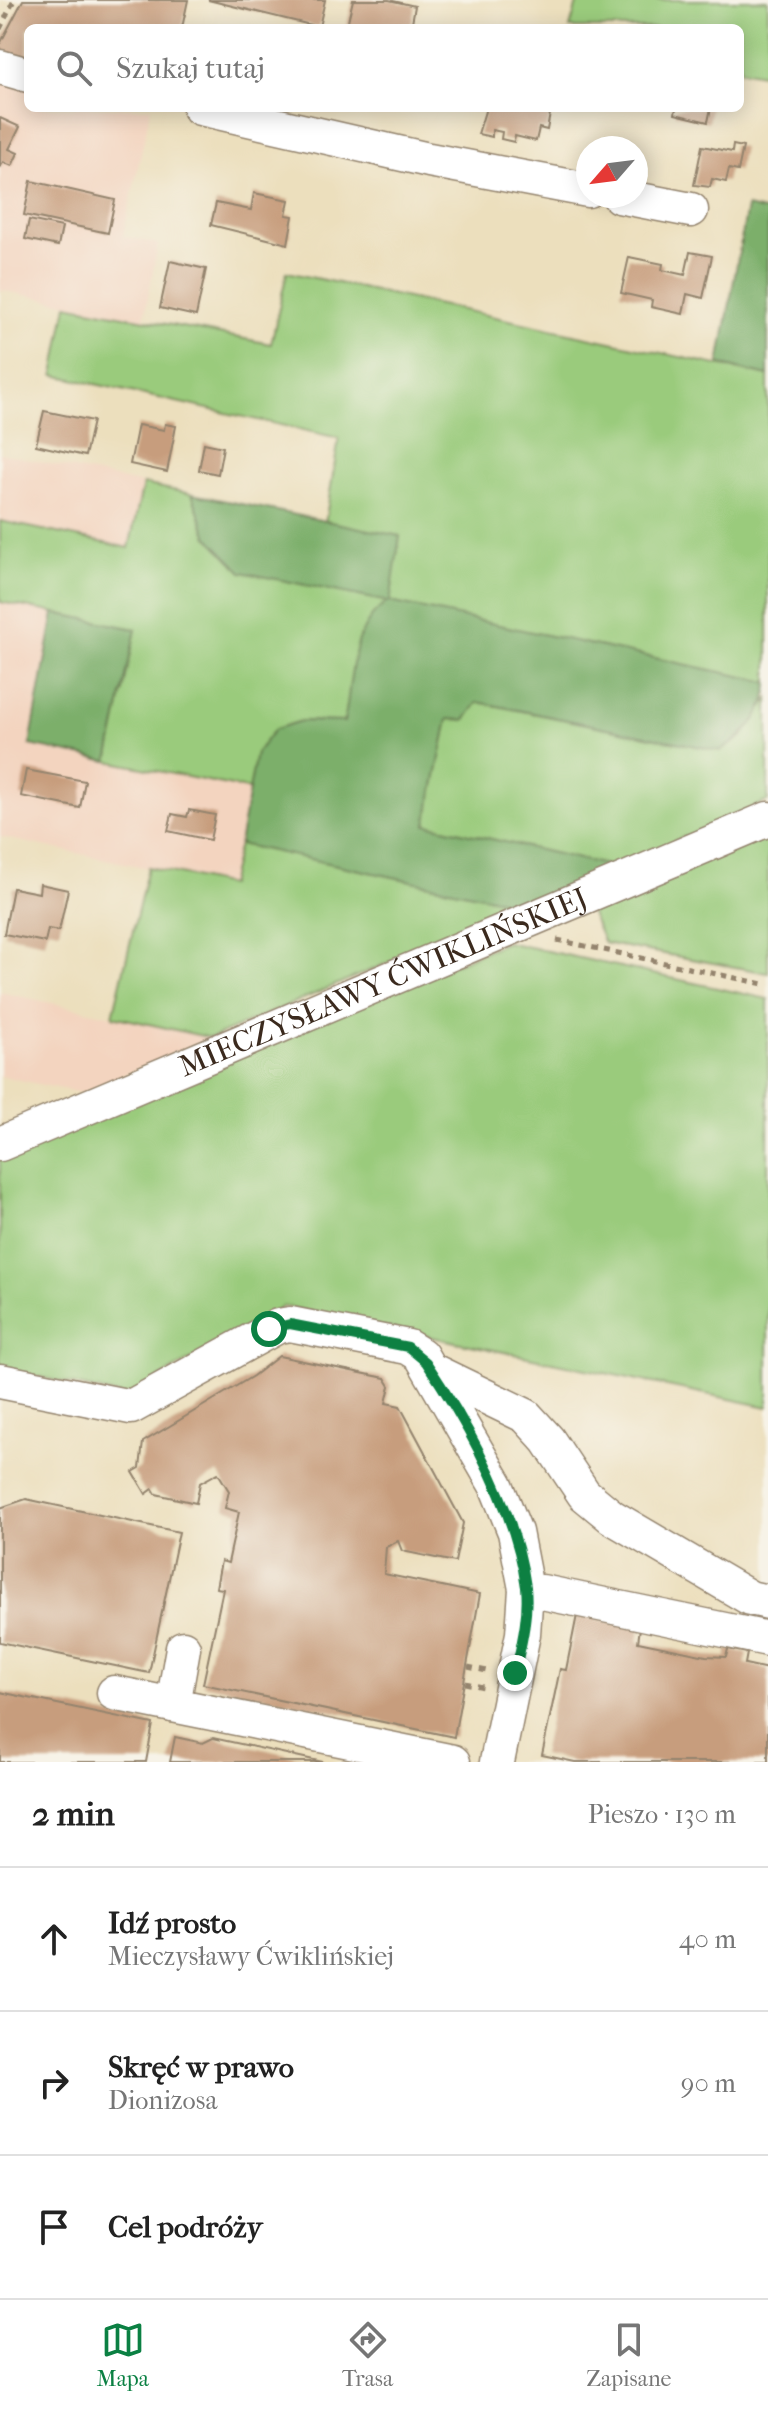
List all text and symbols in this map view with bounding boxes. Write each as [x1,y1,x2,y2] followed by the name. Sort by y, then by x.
[24,24,744,112] search box
[52,46,96,90] icon: search
[116,51,265,86] text: Szukaj tutaj
[576,136,648,208] north arrow
[174,880,593,1084] street label: MIECZYSŁAWY ĆWIKLIŃSKIEJ
[251,1311,287,1347] route start
[497,1655,533,1691] route end
[32,1794,115,1834] text: 2 min
[588,1799,736,1830] text: Pieszo · 130 m
[108,1906,236,1941] text: Idź prosto
[32,1917,76,1961] icon: ahead
[679,1924,736,1955] text: 40 m
[108,1941,394,1972] text: Mieczysławy Ćwiklińskiej
[108,2050,294,2085] text: Skręć w prawo
[32,2061,76,2105] icon: right
[681,2068,736,2099] text: 90 m
[108,2085,217,2116] text: Dionizosa
[32,2205,76,2249] icon: arrive
[108,2210,262,2245] text: Cel podróży
[97,2318,149,2392] tab: Mapa
[342,2318,393,2392] tab: Trasa
[586,2318,671,2392] tab: Zapisane

